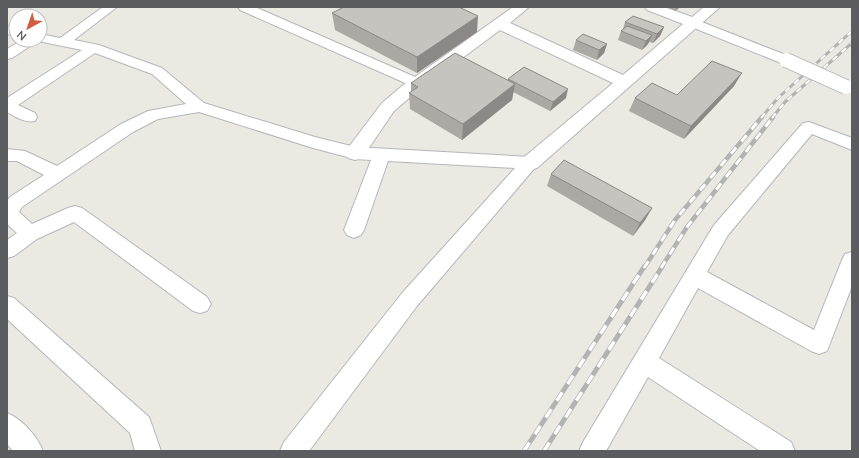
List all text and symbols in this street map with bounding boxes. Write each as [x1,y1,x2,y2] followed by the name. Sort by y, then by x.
[8,8,48,48] north arrow
[14,27,30,44] text: N

